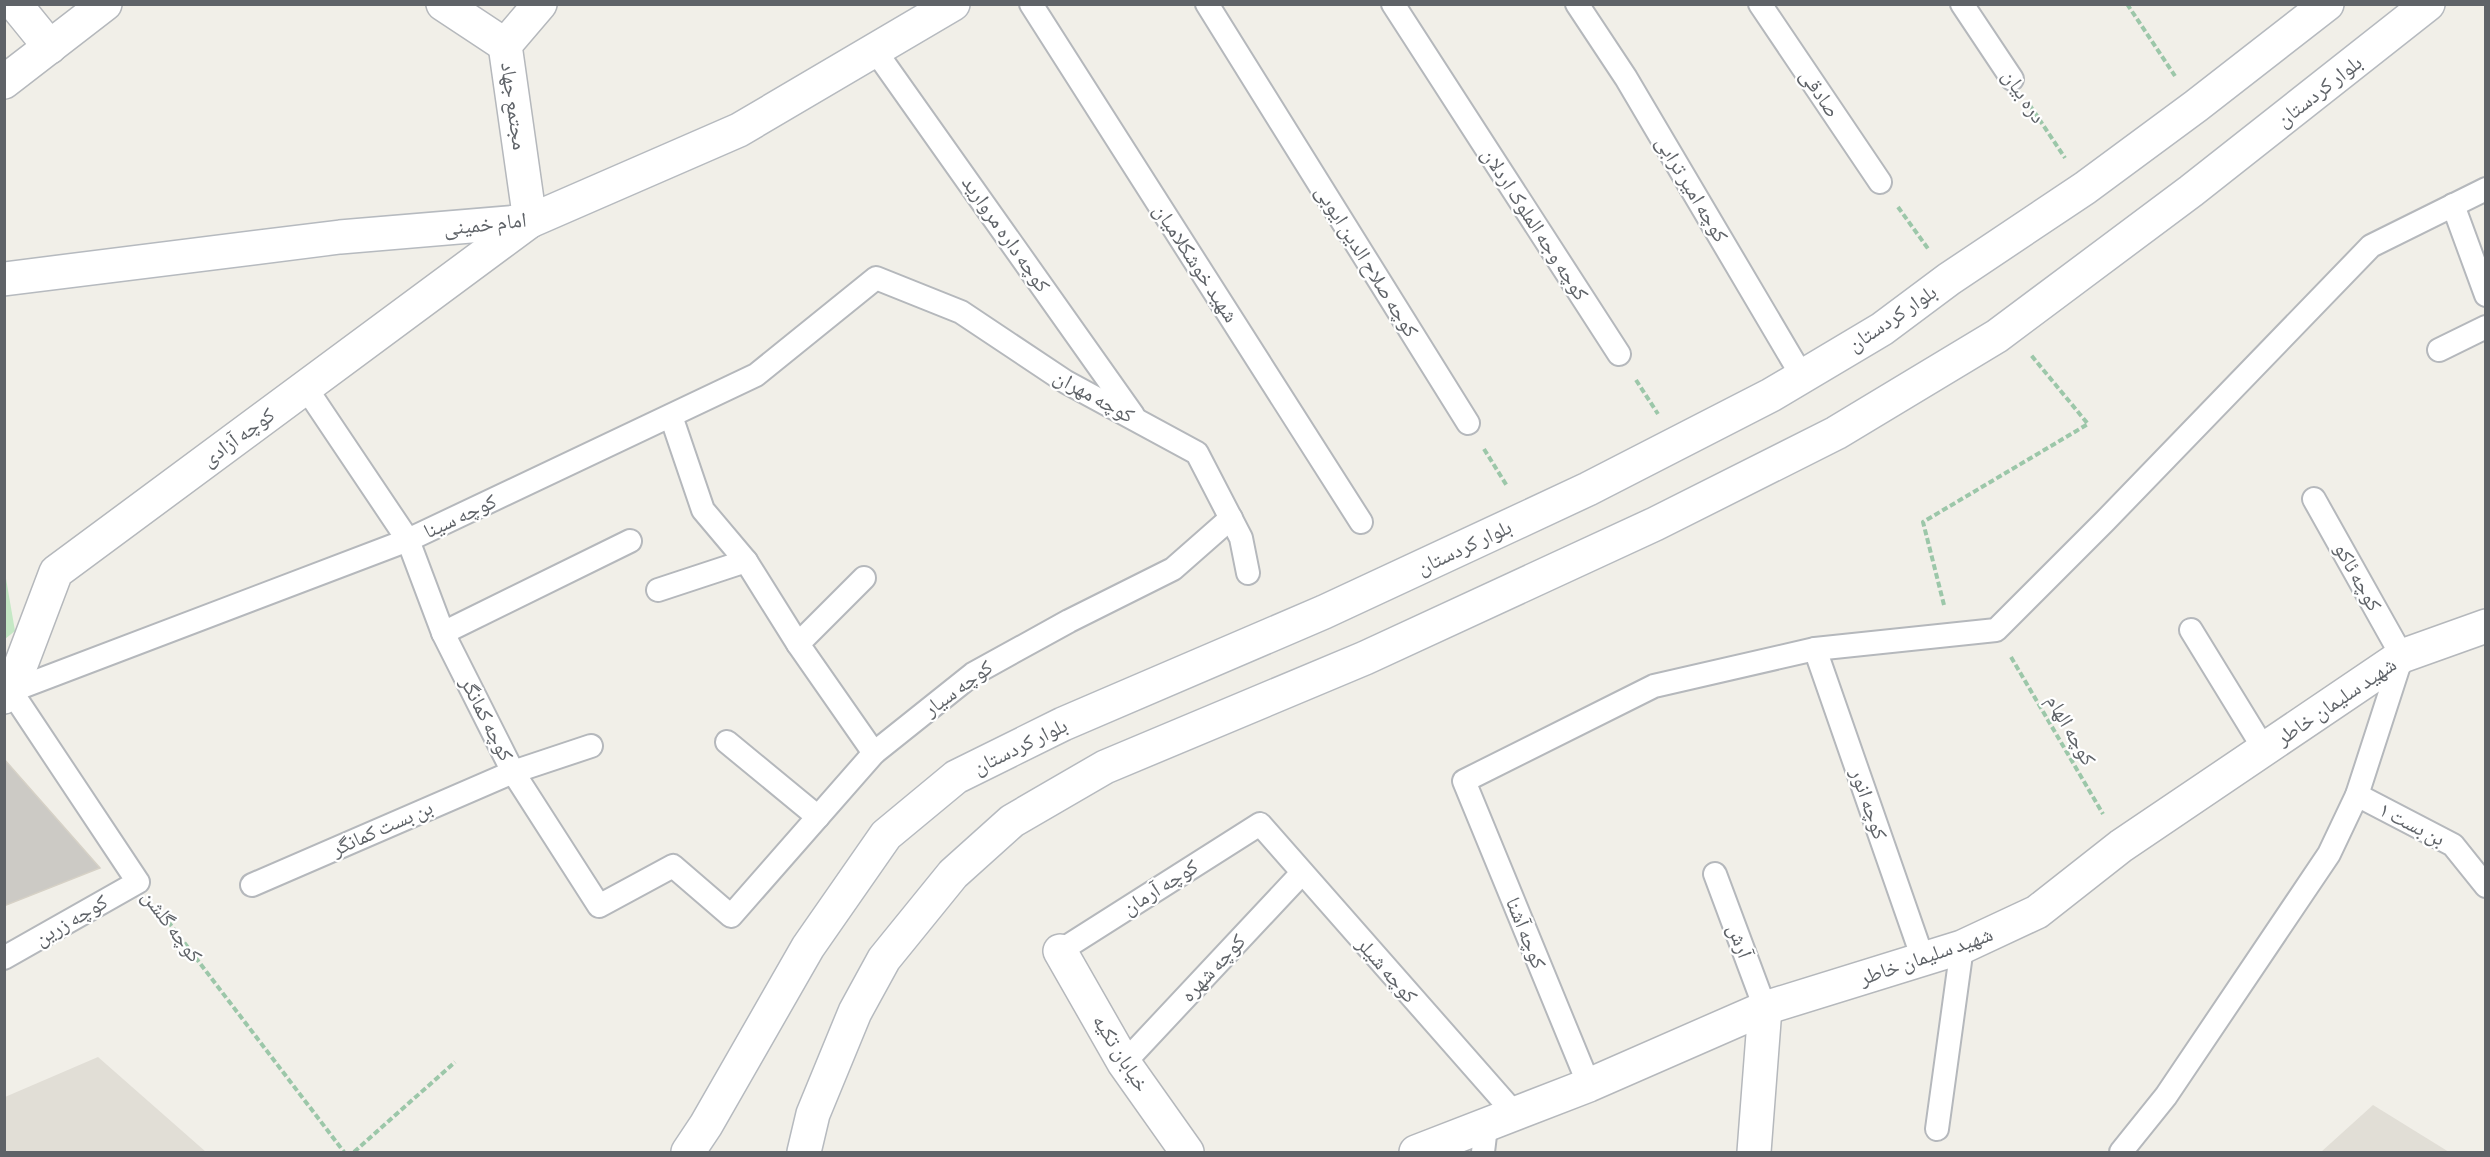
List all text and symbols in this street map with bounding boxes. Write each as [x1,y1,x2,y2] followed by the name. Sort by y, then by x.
[2271,50,2367,133] street label: بلوار کردستان
[495,61,532,152] street label: مجتمع جهاد
[1794,64,1845,123] street label: صادقی
[1997,65,2051,128] street label: دره بیان
[1650,132,1733,247] street label: کوچه امیر ترابی
[1476,143,1594,306] street label: کوچه وجه الملوک اردلان
[956,171,1055,298] street label: کوچه داره مروارید
[1310,180,1424,342] street label: کوچه صلاح الدین ایوبی
[1148,199,1243,327] street label: شهید خوشکلامیان
[442,208,528,242] street label: امام خمینی
[1843,280,1942,357] street label: بلوار کردستان
[1049,364,1139,429] street label: کوچه مهران
[197,402,280,472] street label: کوچه آزادی
[420,489,501,544] street label: کوچه سینا
[1413,515,1516,580] street label: بلوار کردستان
[2329,539,2387,616] street label: کوچه ئاکو
[2270,652,2401,751] street label: شهید سلیمان خاطر
[918,655,998,722] street label: کوچه سیار
[454,672,519,766] street label: کوچه کمانگر
[2039,690,2101,771] street label: کوچه الهام
[969,713,1072,780] street label: بلوار کردستان
[1844,764,1892,843] street label: کوچه انور
[327,795,437,862] street label: بن بست کمانگر
[2374,797,2449,852] street label: بن بست ۱
[1118,854,1203,921] street label: کوچه آرمان
[136,885,207,968] street label: کوچه گلشن
[30,889,113,951] street label: کوچه زرین
[1500,894,1551,973] street label: کوچه آشنا
[1722,921,1757,962] street label: آرش
[1855,922,1996,991] street label: شهید سلیمان خاطر
[1176,929,1251,1007] street label: کوچه شهره
[1350,931,1422,1009] street label: کوچه شیلر
[1087,1010,1154,1097] street label: خیابان تکیه

